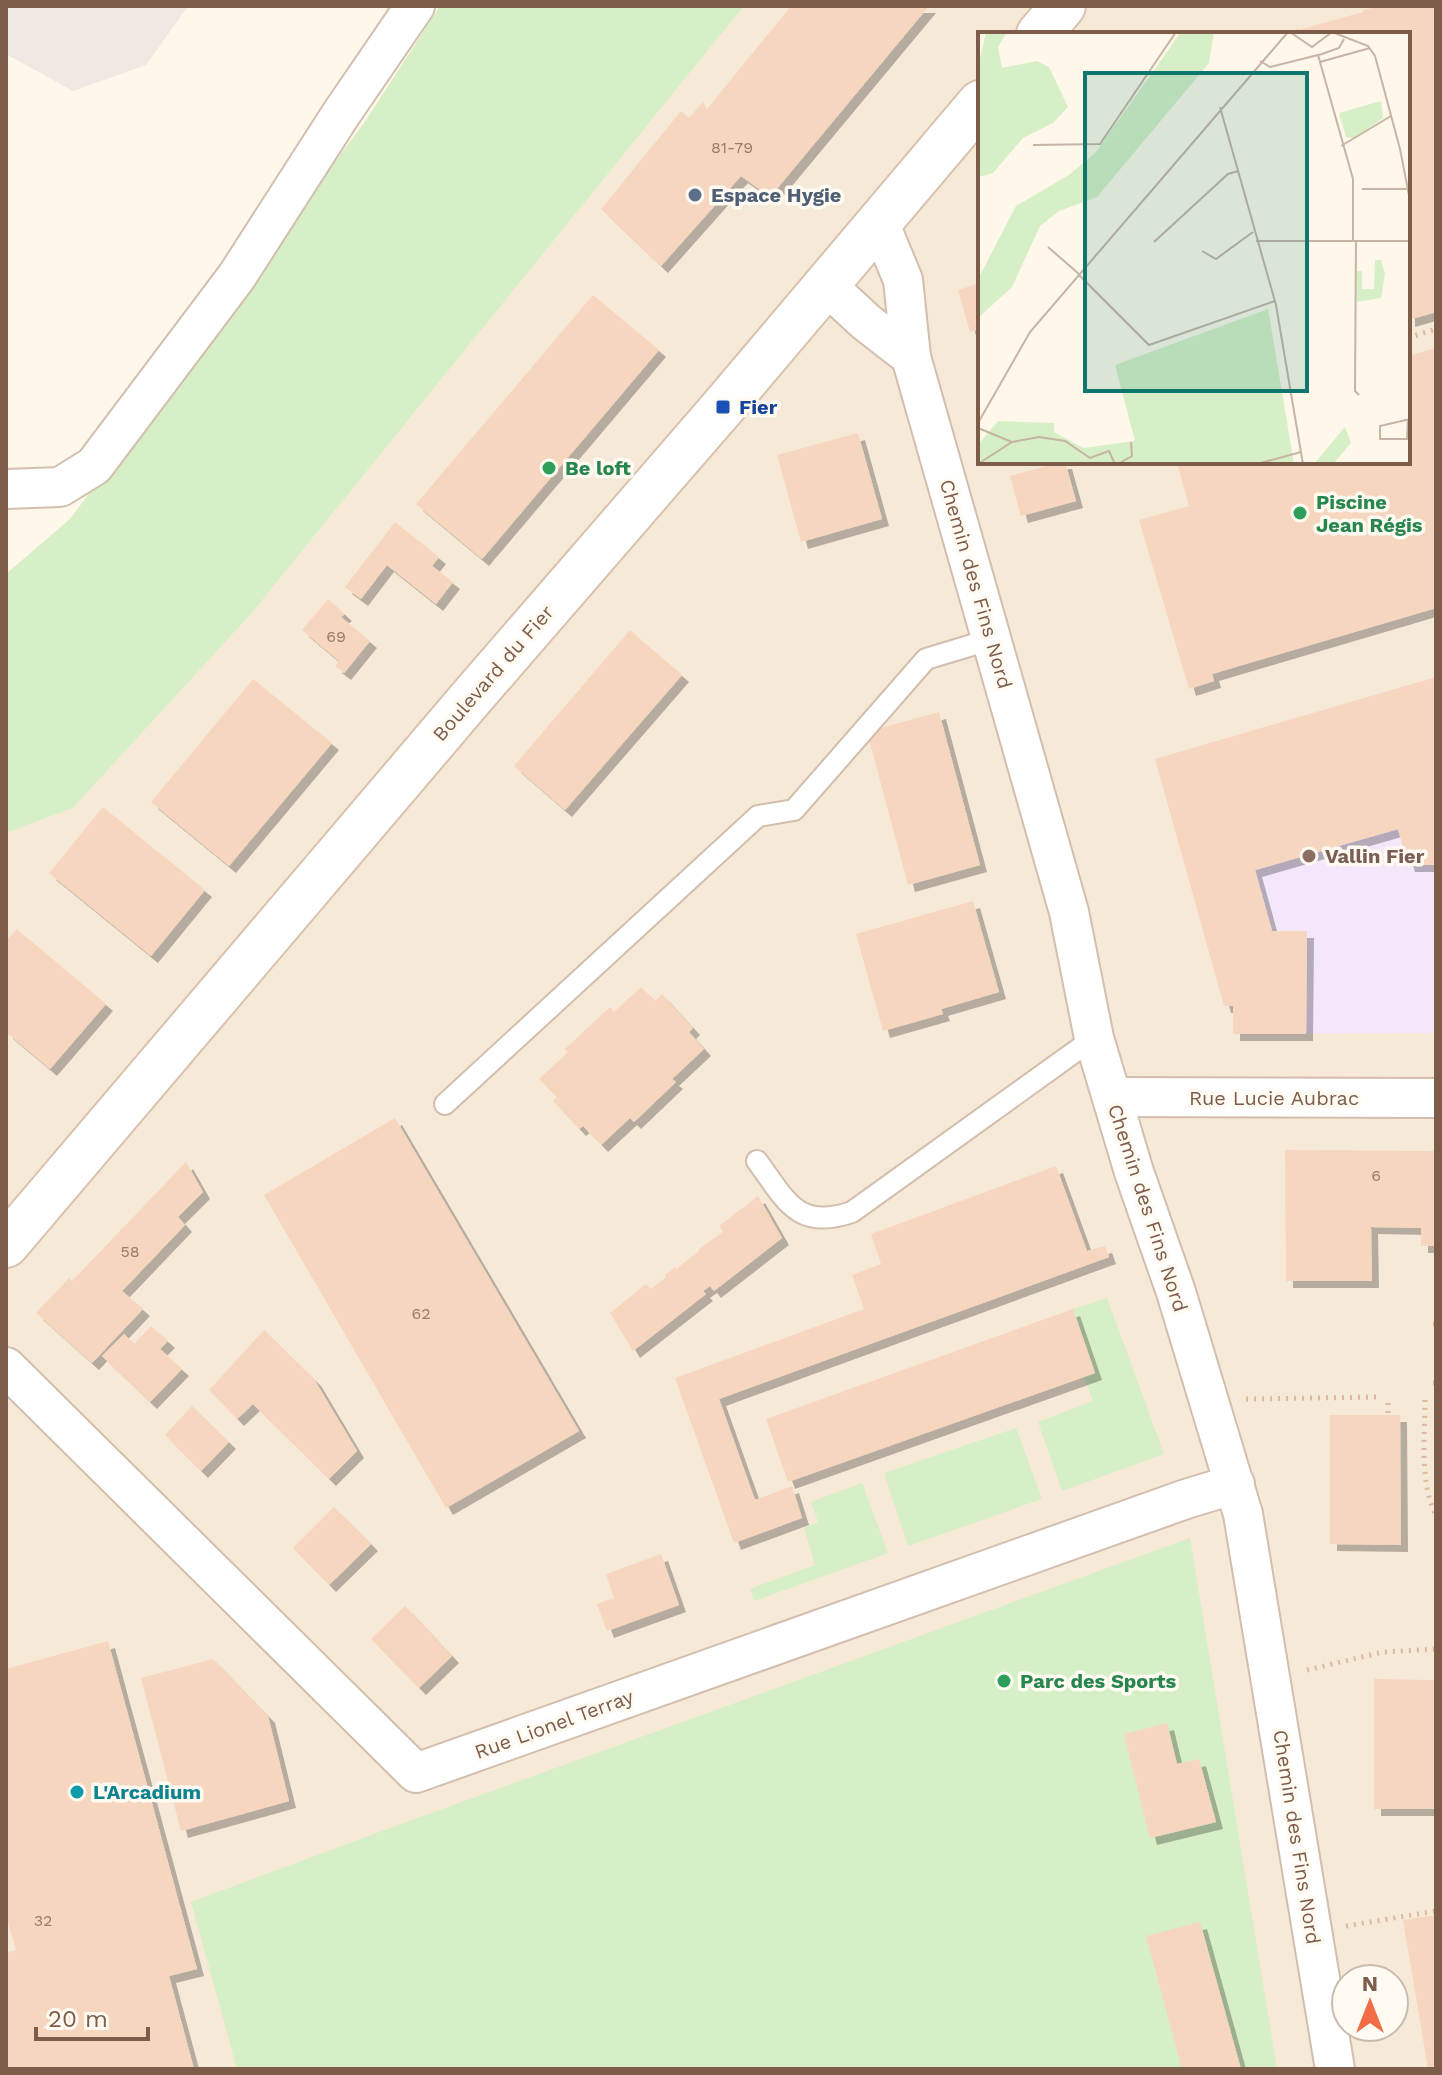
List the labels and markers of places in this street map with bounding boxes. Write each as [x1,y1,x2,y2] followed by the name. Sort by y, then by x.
[711,183,841,207] place label: Espace Hygie
[686,186,704,204] marker: Espace Hygie
[739,395,778,419] place label: Fier
[714,398,732,416] marker: Fier
[565,456,631,480] place label: Be loft
[540,459,558,477] marker: Be loft
[1316,490,1423,537] place label: Piscine Jean Régis
[1291,504,1309,522] marker: Piscine Jean Régis
[1325,844,1425,868] place label: Vallin Fier
[1300,847,1318,865] marker: Vallin Fier
[1020,1669,1176,1693] place label: Parc des Sports
[995,1672,1013,1690] marker: Parc des Sports
[93,1780,201,1804] place label: L'Arcadium
[68,1783,86,1801] marker: L'Arcadium

